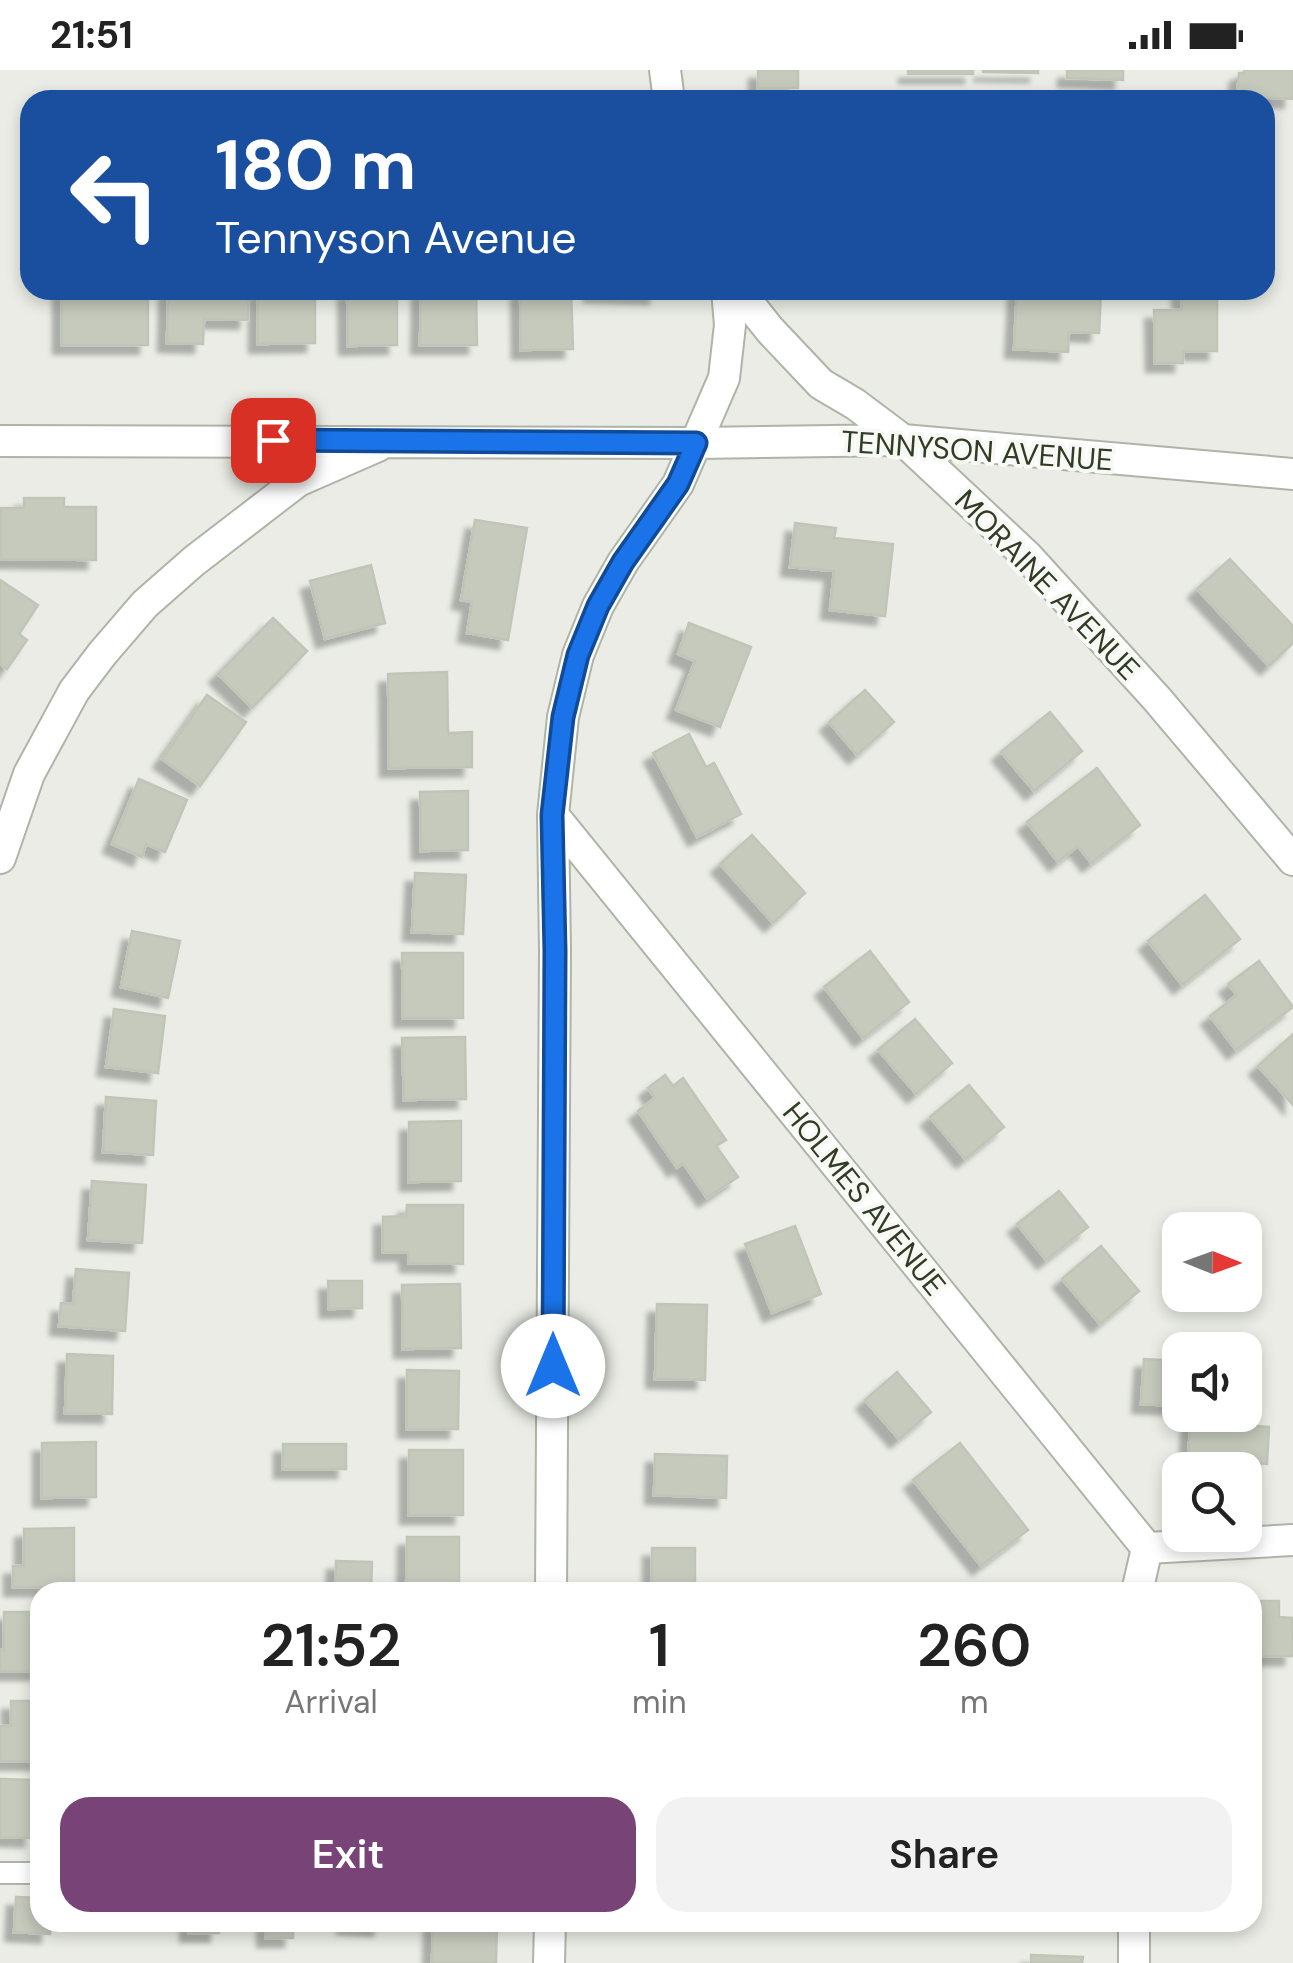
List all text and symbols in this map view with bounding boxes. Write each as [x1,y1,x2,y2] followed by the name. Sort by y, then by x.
[50,10,133,60] text: 21:51
[215,120,416,211] text: 180 m
[50,130,180,260] icon: left
[215,208,576,267] text: Tennyson Avenue
[231,398,316,483] pin
[246,413,301,468] icon: arrive
[840,422,1114,479] street label: TENNYSON AVENUE
[946,481,1148,688] street label: MORAINE AVENUE
[774,1094,955,1304] street label: HOLMES AVENUE
[1162,1212,1262,1312] north arrow
[1162,1212,1262,1552] map controls
[501,1314,605,1418] position arrow
[1162,1332,1262,1432] button: sound
[1162,1452,1262,1552] button: search
[261,1606,401,1685] text: 21:52
[649,1606,670,1685] text: 1
[917,1606,1032,1685] text: 260
[284,1681,378,1723] text: Arrival
[632,1681,687,1723] text: min
[960,1681,989,1723] text: m
[60,1797,636,1912] button: Exit
[656,1797,1232,1912] button: Share

